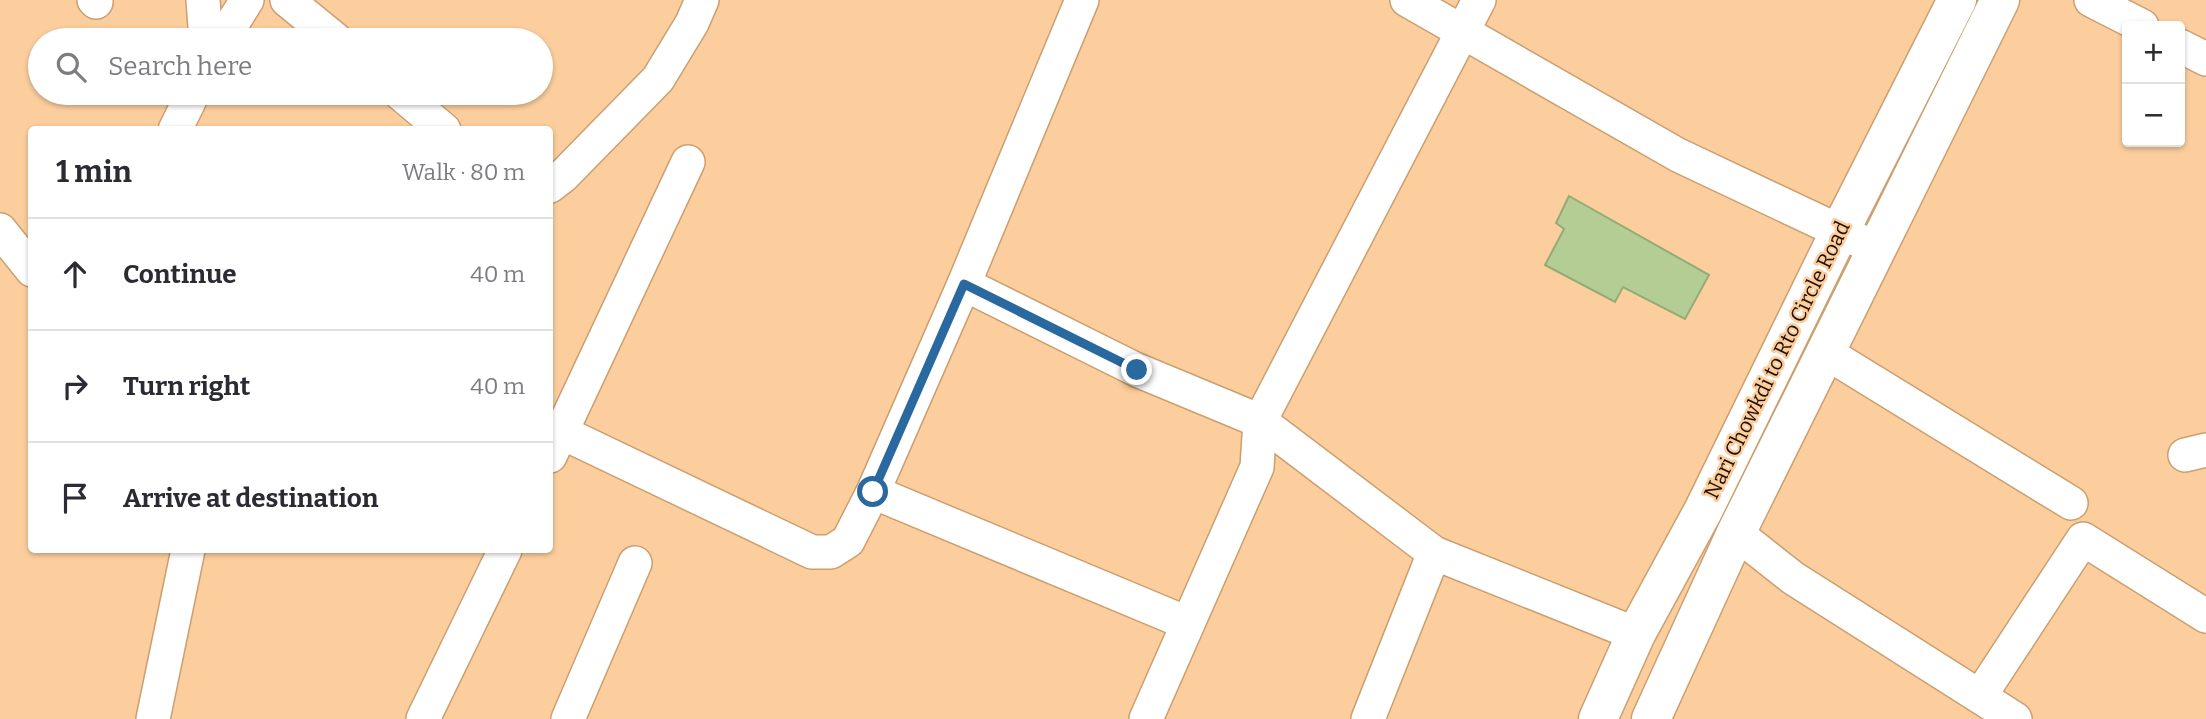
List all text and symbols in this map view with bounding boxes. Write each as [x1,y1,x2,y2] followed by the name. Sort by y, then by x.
[2122,21,2185,147] map controls
[2122,21,2185,84] button: +
[28,28,553,105] search box
[52,48,90,86] icon: search
[108,51,252,82] text: Search here
[2122,84,2185,147] button: −
[56,154,132,190] text: 1 min
[402,158,525,186] text: Walk · 80 m
[1698,217,1856,503] street label: Nari Chowkdi to Rto Circle Road
[56,255,94,293] icon: ahead
[123,259,237,290] text: Continue
[470,260,525,288] text: 40 m
[1121,354,1152,385] route end
[56,367,94,405] icon: right
[123,371,250,402] text: Turn right
[470,372,525,400] text: 40 m
[857,476,888,507] route start
[56,479,94,517] icon: arrive
[123,483,378,514] text: Arrive at destination

